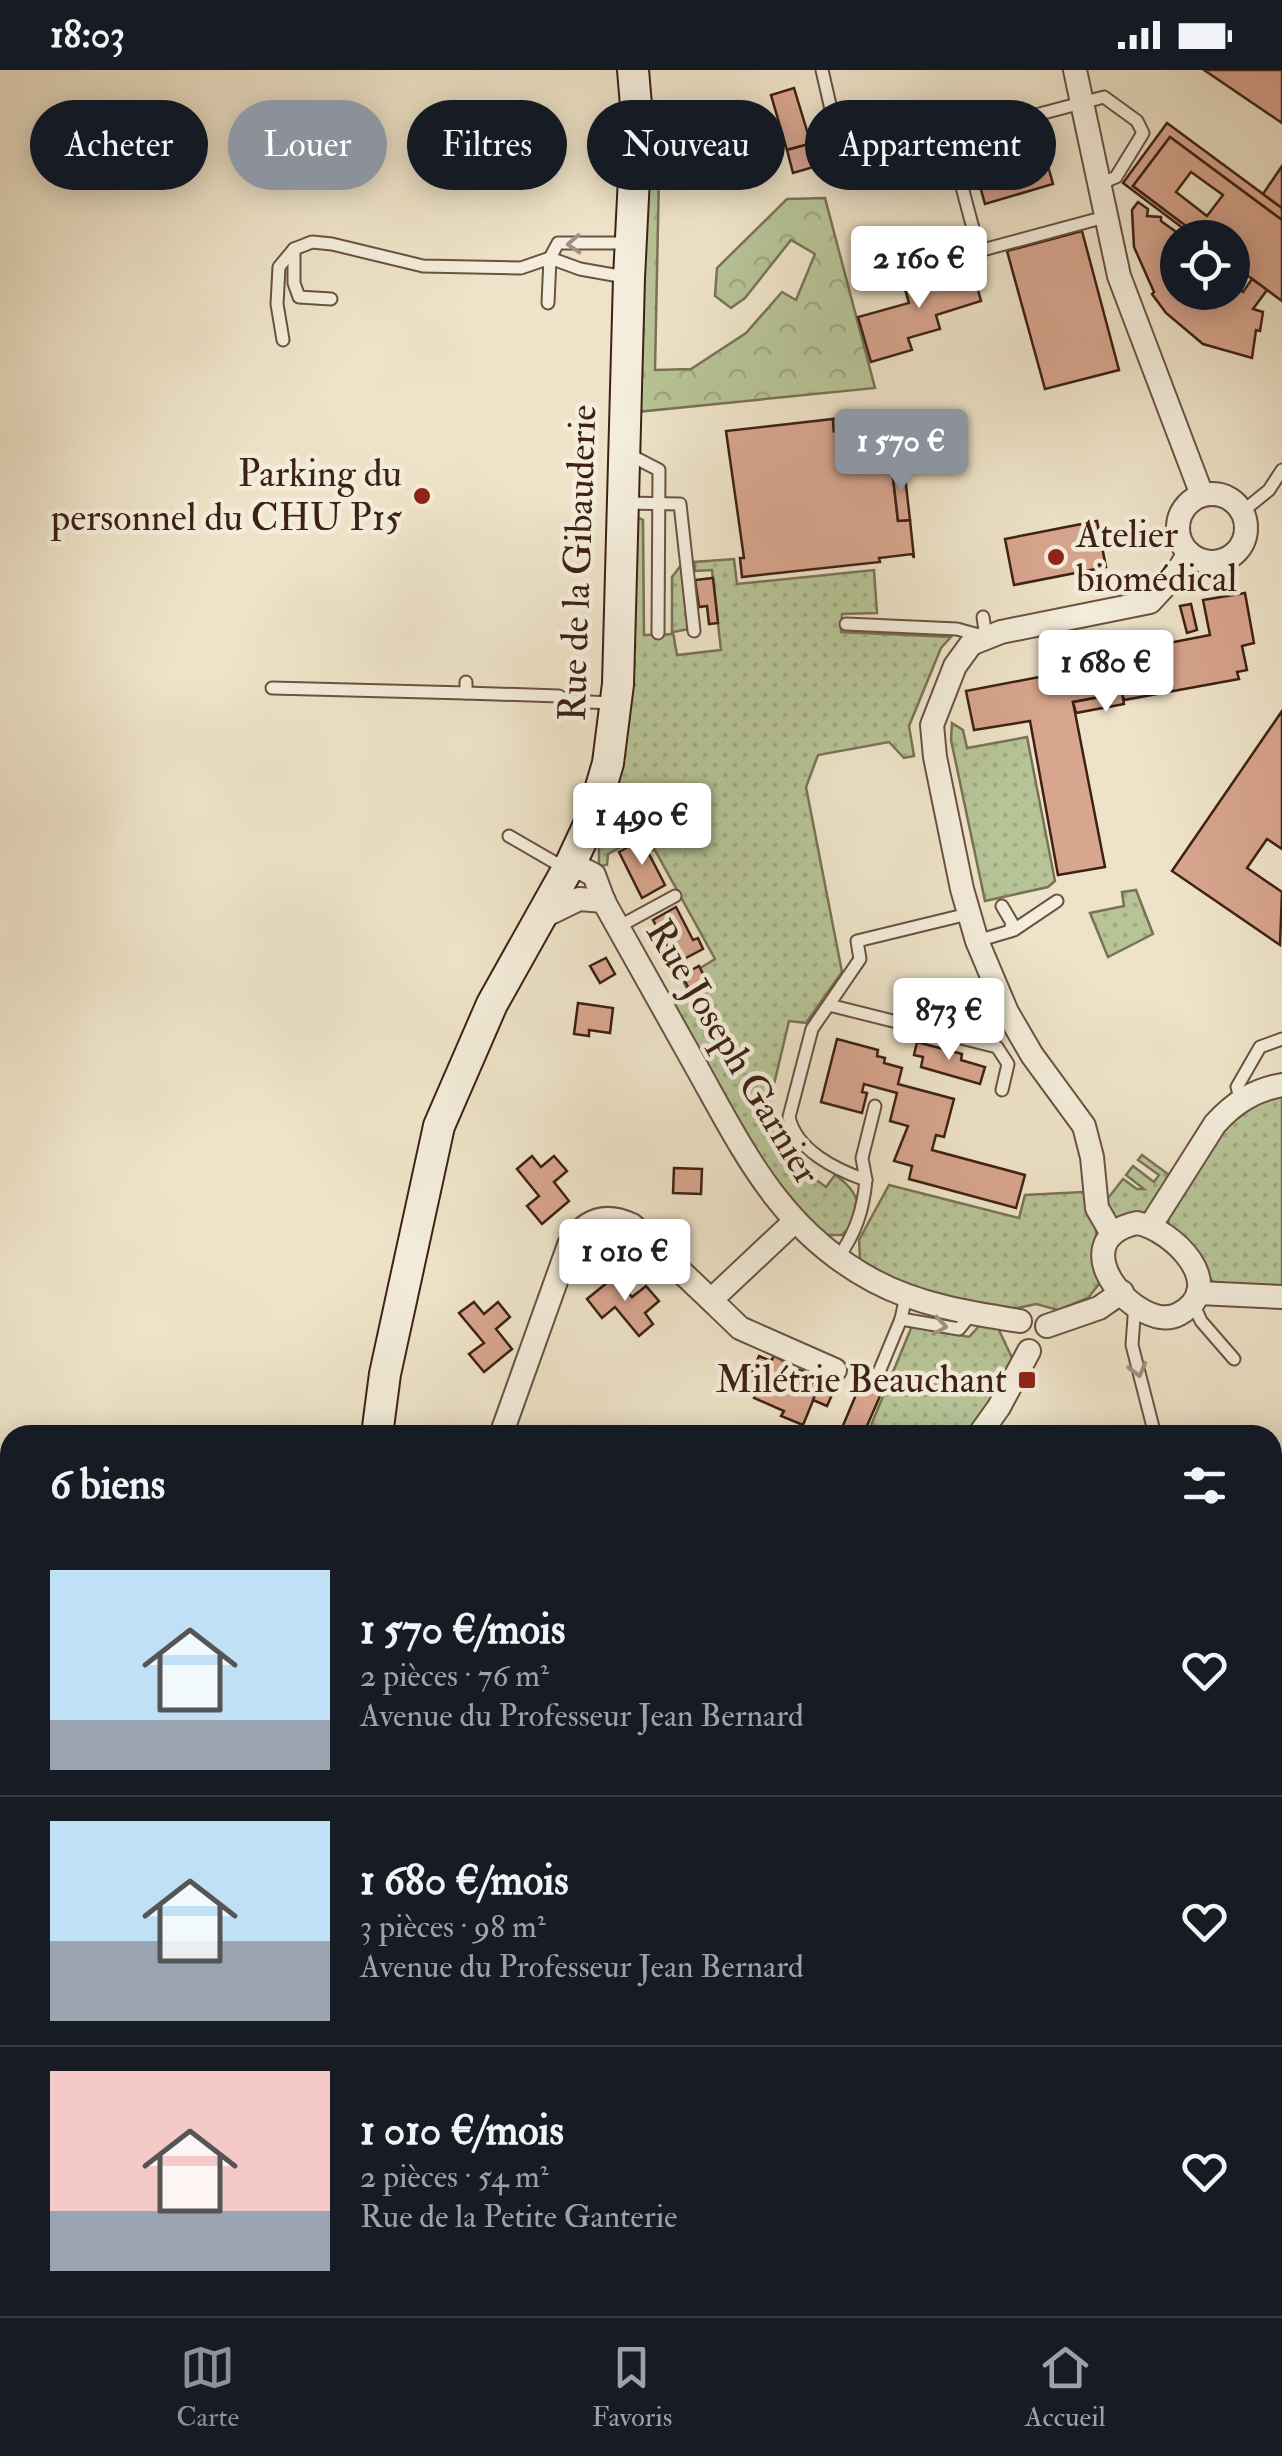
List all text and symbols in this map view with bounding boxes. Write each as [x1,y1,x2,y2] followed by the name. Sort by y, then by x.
[50,11,125,59] text: 18:03
[30,100,208,190] chip: Acheter
[228,100,387,190] chip: Louer
[407,100,567,190] chip: Filtres
[587,100,785,190] chip: Nouveau
[805,100,1056,190] chip: Appartement
[1160,220,1250,310] map controls
[1160,220,1250,310] button: locate
[827,226,1011,311] pin: 2 160 €
[566,233,582,254] one-way arrow
[873,238,965,278] text: 2 160 €
[548,404,608,722] street label: Rue de la Gibauderie
[809,409,993,494] pin: 1 570 €
[857,421,945,461] text: 1 570 €
[50,450,402,542] place label: Parking du personnel du CHU P15
[411,485,433,507] marker: Parking du personnel du CHU P15
[1075,511,1238,603] place label: Atelier biomédical
[1045,546,1067,568] marker: Atelier biomédical
[1014,630,1198,715] pin: 1 680 €
[1060,642,1152,682] text: 1 680 €
[550,783,734,868] pin: 1 490 €
[595,795,689,835] text: 1 490 €
[635,911,831,1193] street label: Rue Joseph Garnier
[879,978,1019,1063] pin: 873 €
[915,990,983,1030] text: 873 €
[533,1219,717,1304] pin: 1 010 €
[581,1231,669,1271] text: 1 010 €
[932,1314,948,1335] one-way arrow
[716,1356,1007,1404] place label: Milétrie Beauchant
[1126,1361,1147,1378] one-way arrow
[1016,1369,1038,1391] marker: Milétrie Beauchant
[1177,1458,1232,1513] icon: filters
[50,1459,165,1511] text: 6 biens
[360,1604,565,1656] text: 1 570 €/mois
[130,1610,250,1730] icon: home
[1177,1643,1232,1698] icon: heart
[360,1656,549,1696] text: 2 pièces · 76 m²
[360,1696,804,1736] text: Avenue du Professeur Jean Bernard
[360,1855,569,1907] text: 1 680 €/mois
[130,1861,250,1981] icon: home
[1177,1894,1232,1949] icon: heart
[360,1907,546,1947] text: 3 pièces · 98 m²
[360,1947,804,1987] text: Avenue du Professeur Jean Bernard
[360,2105,564,2157] text: 1 010 €/mois
[130,2111,250,2231] icon: home
[1177,2144,1232,2199] icon: heart
[360,2157,549,2197] text: 2 pièces · 54 m²
[360,2197,677,2237] text: Rue de la Petite Ganterie
[176,2340,239,2435] tab: Carte
[592,2340,672,2435] tab: Favoris
[1025,2340,1106,2435] tab: Accueil

